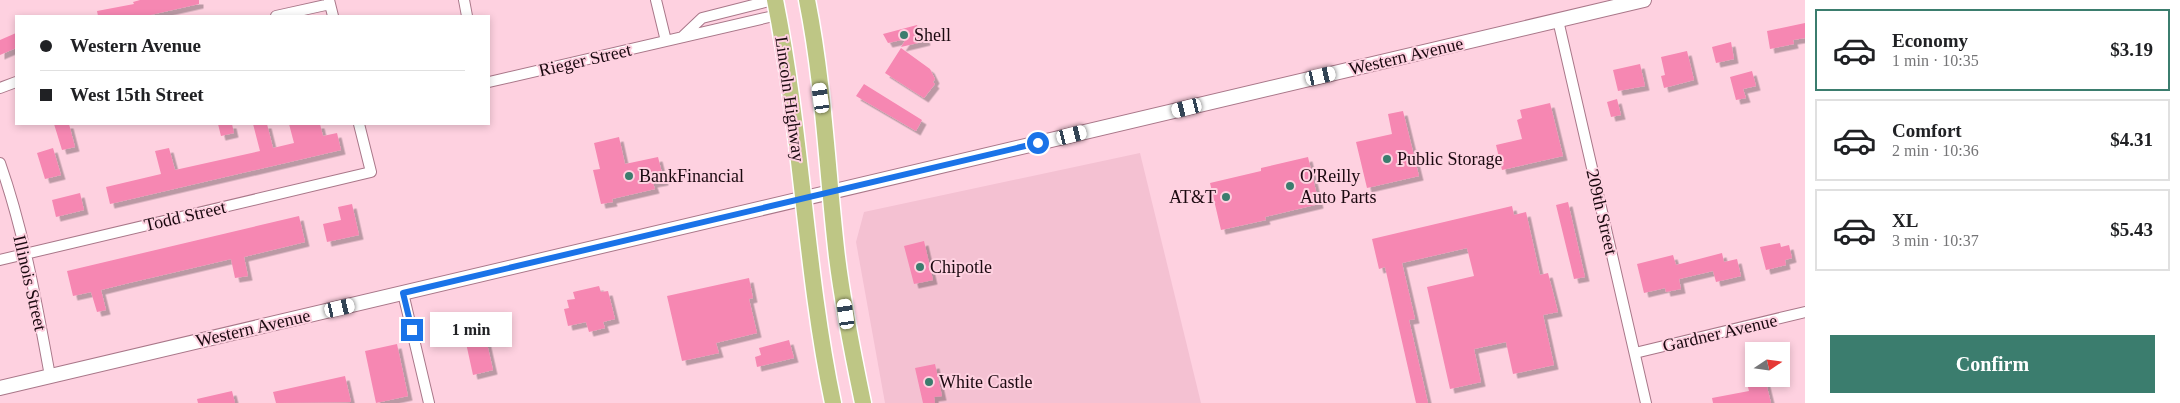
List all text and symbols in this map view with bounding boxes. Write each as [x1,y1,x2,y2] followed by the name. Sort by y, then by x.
[914,25,951,45] place label: Shell
[1832,28,1877,73] icon: car
[898,29,910,41] marker: Shell
[1892,30,1968,51] text: Economy
[1347,33,1465,79] street label: Western Avenue
[70,35,201,56] text: Western Avenue
[771,35,809,163] street label: Lincoln Highway
[2110,39,2153,60] text: $3.19
[537,40,633,80] street label: Rieger Street
[1892,52,1979,69] text: 1 min · 10:35
[1304,65,1337,87] car
[811,82,830,114] car
[70,84,204,105] text: West 15th Street
[1170,97,1203,119] car
[1832,118,1877,163] icon: car
[1892,120,1962,141] text: Comfort
[1055,124,1088,146] car
[2110,129,2153,150] text: $4.31
[1027,132,1049,154] route start
[1892,142,1979,159] text: 2 min · 10:36
[1397,149,1503,169] place label: Public Storage
[1381,153,1393,165] marker: Public Storage
[639,166,744,186] place label: BankFinancial
[1300,166,1377,207] place label: O'Reilly Auto Parts
[1582,167,1622,257] street label: 209th Street
[623,170,635,182] marker: BankFinancial
[1284,180,1296,192] marker: O'Reilly Auto Parts
[1169,187,1216,207] place label: AT&T
[1220,191,1232,203] marker: AT&T
[142,197,228,235] street label: Todd Street
[1832,208,1877,253] icon: car
[1892,210,1918,231] text: XL
[2110,219,2153,240] text: $5.43
[1892,232,1979,249] text: 3 min · 10:37
[9,233,51,333] street label: Illinois Street
[930,257,992,277] place label: Chipotle
[914,261,926,273] marker: Chipotle
[323,297,356,319] car
[836,298,855,330] car
[194,305,312,351] street label: Western Avenue
[1661,310,1779,356] street label: Gardner Avenue
[430,312,512,348] callout: 1 min
[401,319,423,341] route end
[452,321,490,338] text: 1 min
[1830,335,2155,393] button: Confirm
[1745,342,1790,388] north arrow
[1745,342,1790,387] map controls
[939,372,1032,392] place label: White Castle
[923,376,935,388] marker: White Castle

